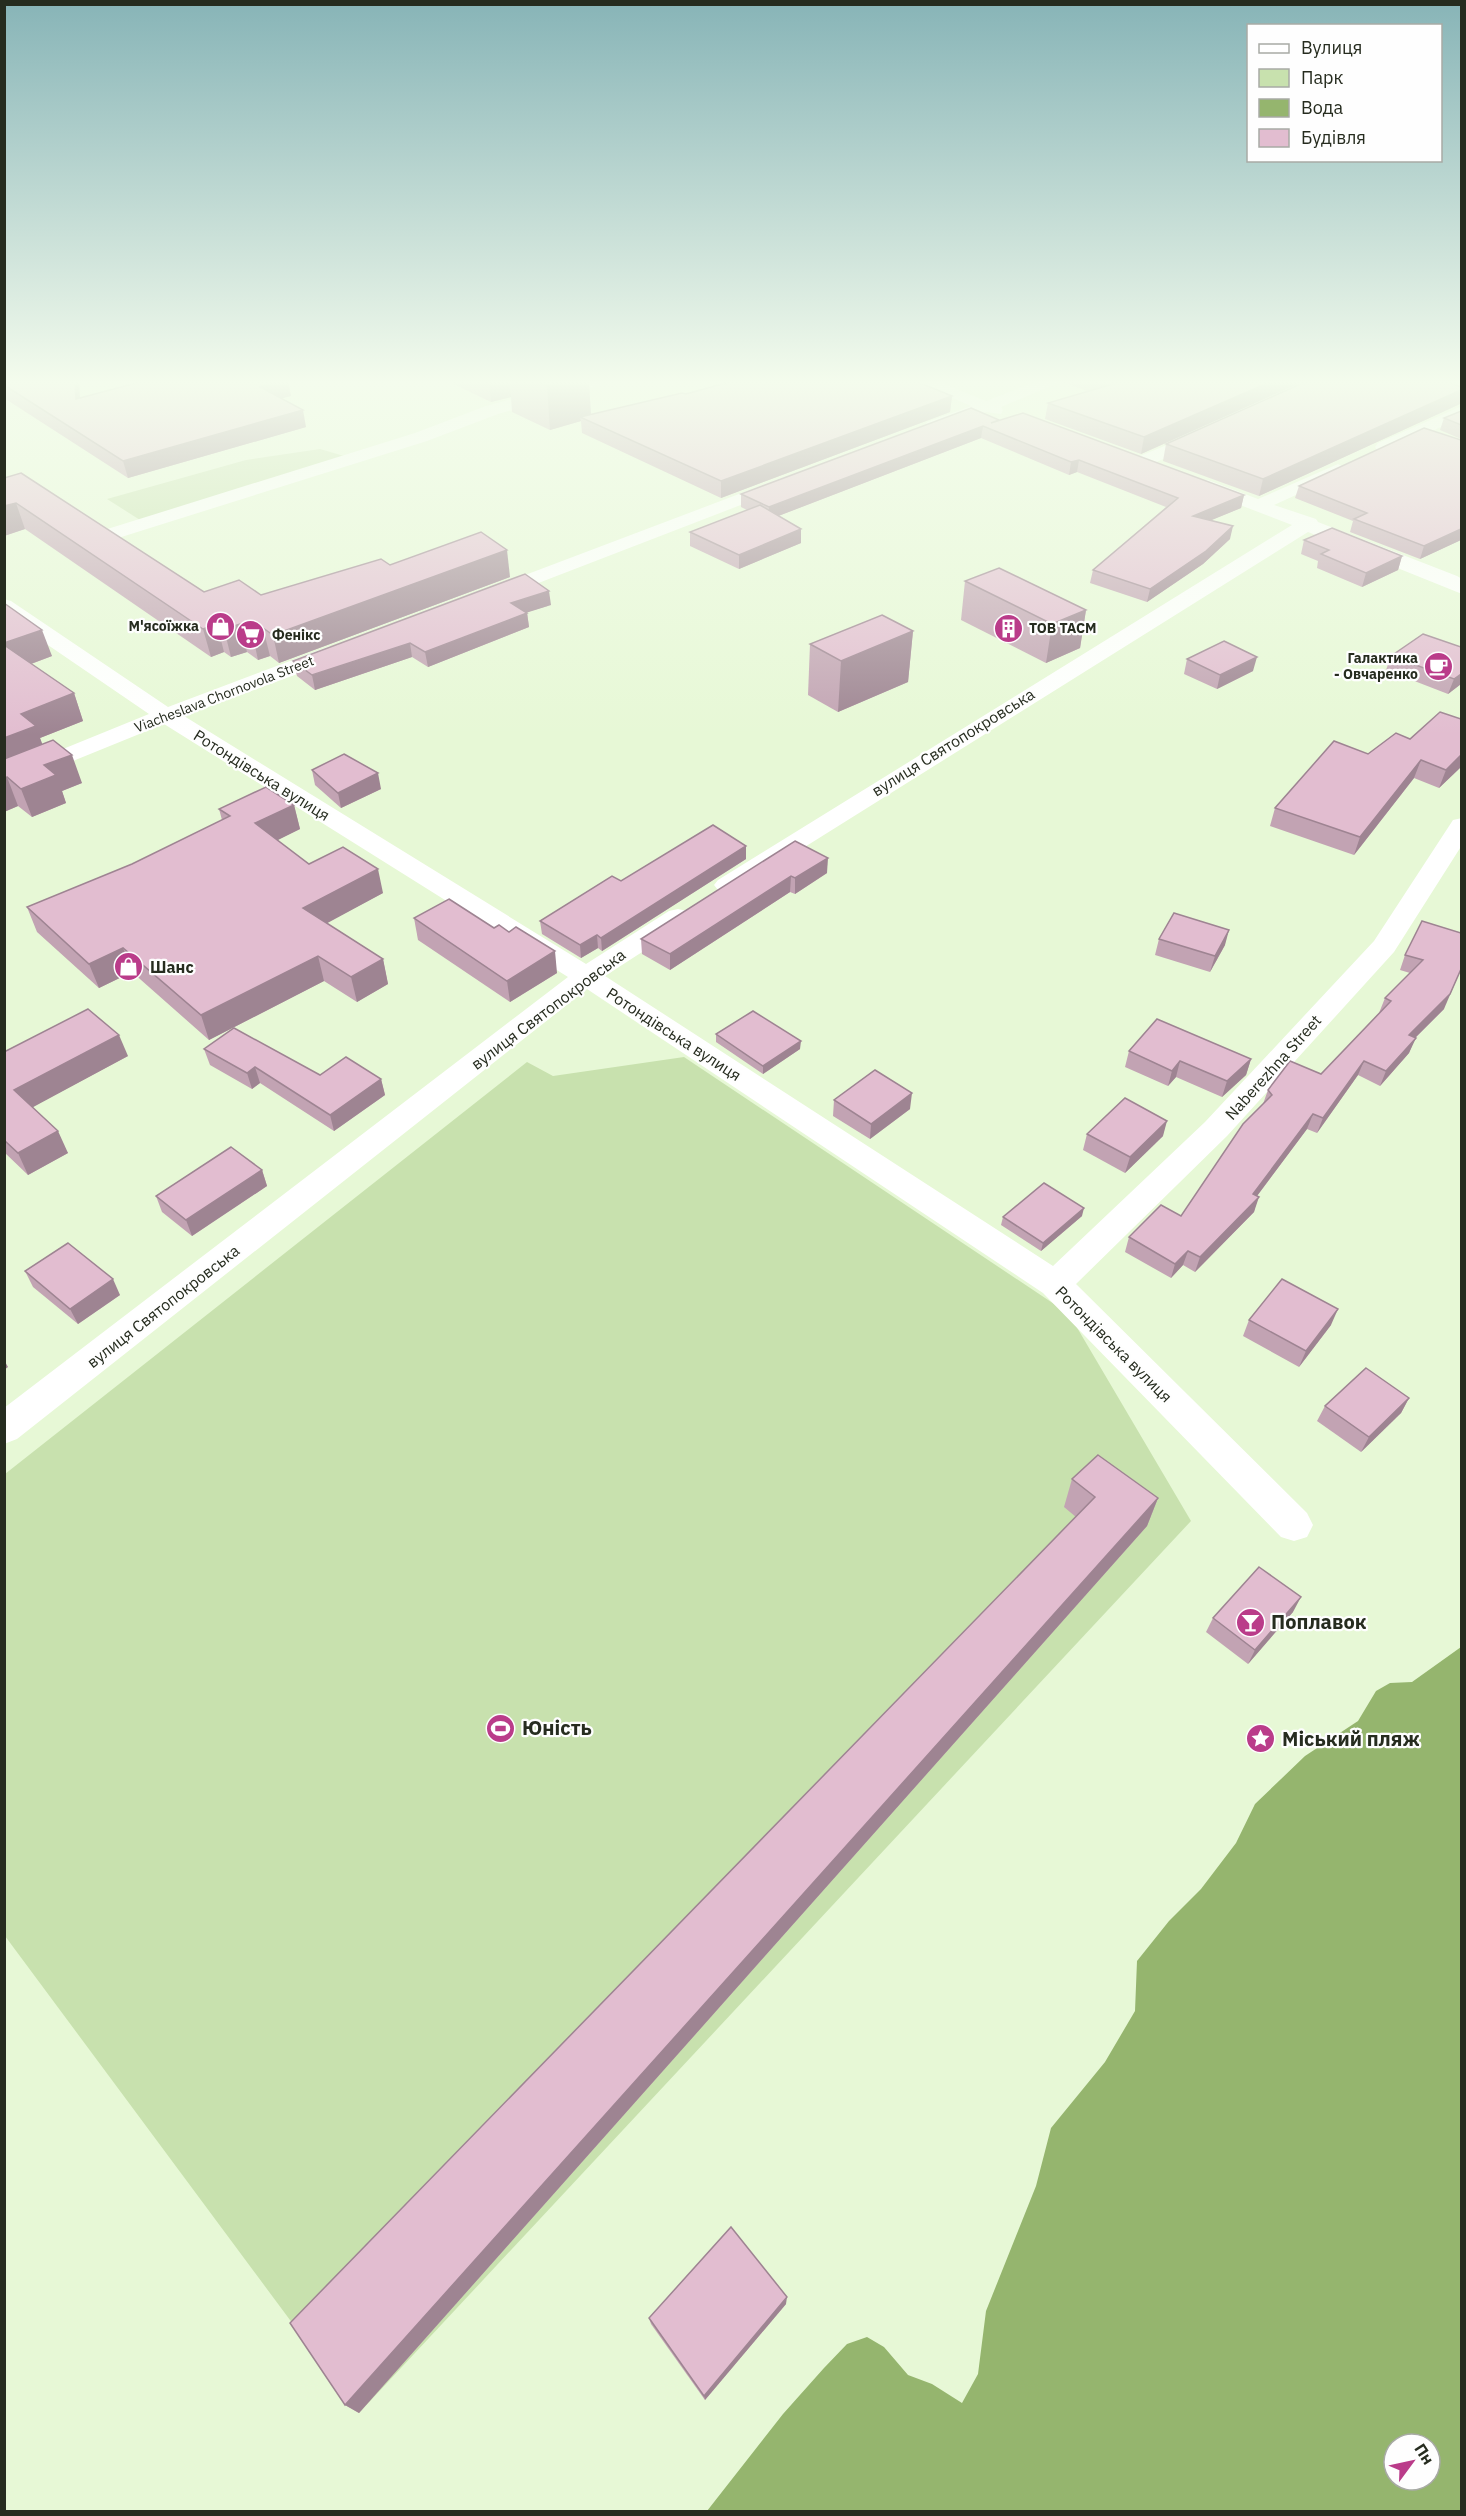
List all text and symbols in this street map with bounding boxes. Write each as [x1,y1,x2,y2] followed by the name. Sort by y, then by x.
[1247,24,1442,162] legend
[1301,36,1362,59] text: Вулиця
[1301,66,1344,89] text: Парк
[1301,96,1344,119] text: Вода
[1301,126,1366,149] text: Будівля
[204,610,236,642] shop icon: М'ясоїжка
[992,612,1024,644] building icon: ТОВ ТАСМ
[128,617,199,635] place label: М'ясоїжка
[235,619,267,651] supermarket icon: Фенікс
[1029,619,1096,637] place label: ТОВ ТАСМ
[272,626,320,644] place label: Фенікс
[1334,649,1418,683] place label: Галактика - Овчаренко
[1423,650,1455,682] cafe icon: Галактика - Овчаренко
[132,651,316,737] street label: Viacheslava Chornovola Street
[868,683,1038,800] street label: вулиця Святопокровська
[190,725,334,825] street label: Ротондівська вулиця
[467,944,630,1074] street label: вулиця Святопокровська
[113,951,145,983] shop icon: Шанс
[150,957,194,977] place label: Шанс
[603,983,745,1085] street label: Ротондівська вулиця
[1221,1010,1325,1124] street label: Naberezhna Street
[83,1240,244,1372] street label: вулиця Святопокровська
[1051,1281,1177,1407] street label: Ротондівська вулиця
[1234,1606,1266,1638] bar icon: Поплавок
[1271,1608,1367,1635] place label: Поплавок
[485,1712,517,1744] sports icon: Юність
[522,1714,592,1741] place label: Юність
[1245,1723,1277,1755] place icon: Міський пляж
[1282,1725,1420,1752] place label: Міський пляж
[1382,2432,1442,2492] north arrow
[1410,2440,1439,2468] text: Пн

